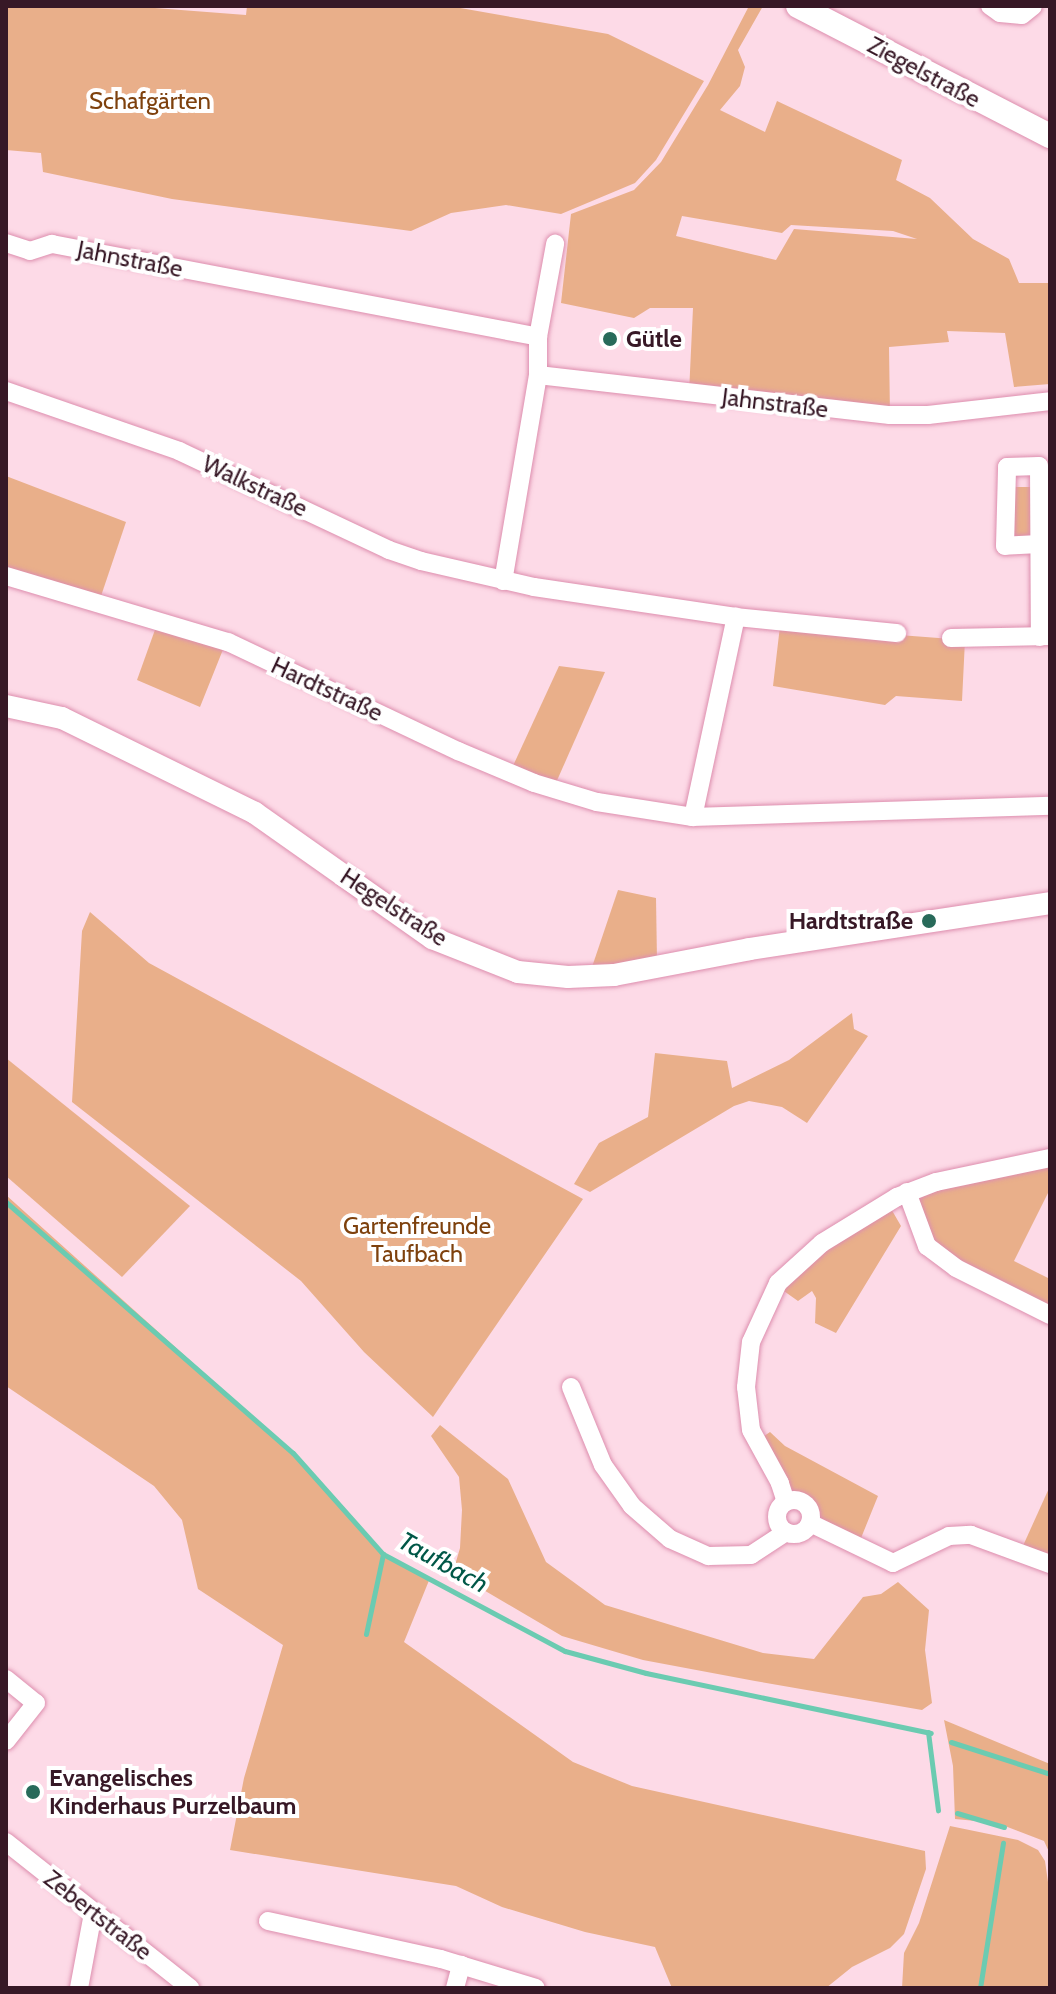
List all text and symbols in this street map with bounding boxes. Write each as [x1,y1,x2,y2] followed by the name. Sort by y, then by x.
[863,30,985,114] street label: Ziegelstraße
[89,87,211,115] park label: Schafgärten
[75,235,185,283] street label: Jahnstraße
[626,325,682,353] place label: Gütle
[601,330,619,348] marker: Gütle
[720,382,830,424] street label: Jahnstraße
[198,449,312,523] street label: Walkstraße
[267,651,387,727] street label: Hardtstraße
[335,862,453,952] street label: Hegelstraße
[789,907,913,935] place label: Hardtstraße
[920,912,938,930] marker: Hardtstraße
[343,1212,491,1268] park label: Gartenfreunde Taufbach
[393,1526,493,1600] water label: Taufbach
[49,1764,296,1820] place label: Evangelisches Kinderhaus Purzelbaum
[24,1783,42,1801] marker: Evangelisches Kinderhaus Purzelbaum
[38,1864,158,1966] street label: Zebertstraße

